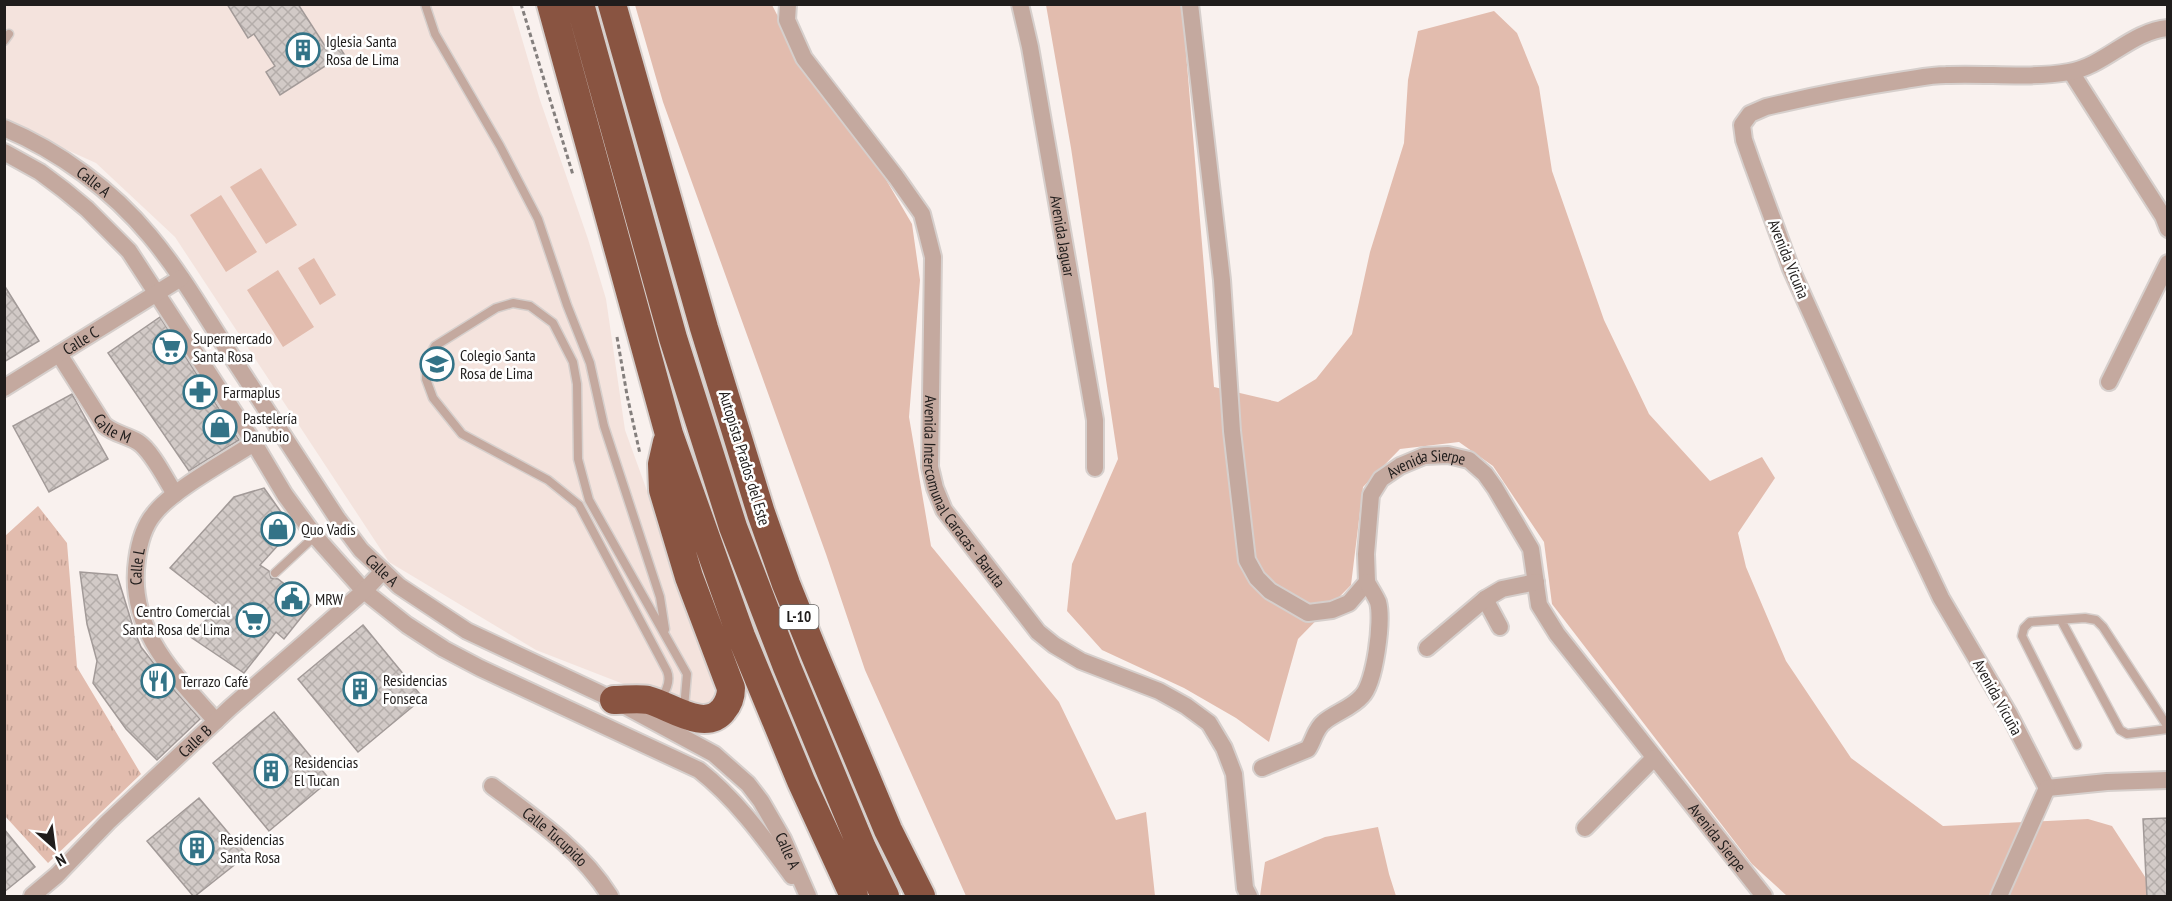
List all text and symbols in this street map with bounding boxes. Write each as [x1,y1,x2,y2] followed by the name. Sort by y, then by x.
[326,31,399,69] place label: Iglesia Santa Rosa de Lima
[285,32,321,68] building icon: Iglesia Santa Rosa de Lima
[73,162,116,202] street label: Calle A
[1046,194,1080,279] street label: Avenida Jaguar
[1764,216,1814,302] street label: Avenida Vicuña
[59,322,102,359] street label: Calle C
[193,328,272,366] place label: Supermercado Santa Rosa
[152,329,188,365] supermarket icon: Supermercado Santa Rosa
[460,345,536,383] place label: Colegio Santa Rosa de Lima
[419,346,455,382] school or university icon: Colegio Santa Rosa de Lima
[182,374,218,410] pharmacy icon: Farmaplus
[223,382,280,402] place label: Farmaplus
[715,388,775,528] street label: Autopista Prados del Este
[920,395,1010,591] street label: Avenida Intercomunal Caracas - Baruta
[243,408,297,446] place label: Pastelería Danubio
[202,409,238,445] shop icon: Pastelería Danubio
[89,410,134,447] street label: Calle M
[1383,445,1468,482] street label: Avenida Sierpe
[260,511,296,547] shop icon: Quo Vadis
[301,519,356,539] place label: Quo Vadis
[126,545,149,585] street label: Calle L
[361,550,403,591] street label: Calle A
[274,581,310,617] public building icon: MRW
[315,589,343,609] place label: MRW
[123,601,230,639] place label: Centro Comercial Santa Rosa de Lima
[235,602,271,638] supermarket icon: Centro Comercial Santa Rosa de Lima
[780,605,818,629] road number: L-10
[1969,656,2027,738] street label: Avenida Vicuña
[140,663,176,699] restaurant icon: Terrazo Café
[383,670,447,708] place label: Residencias Fonseca
[181,671,248,691] place label: Terrazo Café
[342,671,378,707] building icon: Residencias Fonseca
[174,720,216,761] street label: Calle B
[294,752,358,790] place label: Residencias El Tucan
[253,753,289,789] building icon: Residencias El Tucan
[1684,799,1751,876] street label: Avenida Sierpe
[519,803,592,870] street label: Calle Tucupido
[24,817,84,877] north arrow
[771,828,805,872] street label: Calle A
[220,829,284,867] place label: Residencias Santa Rosa
[179,830,215,866] building icon: Residencias Santa Rosa
[53,849,70,871] text: N

